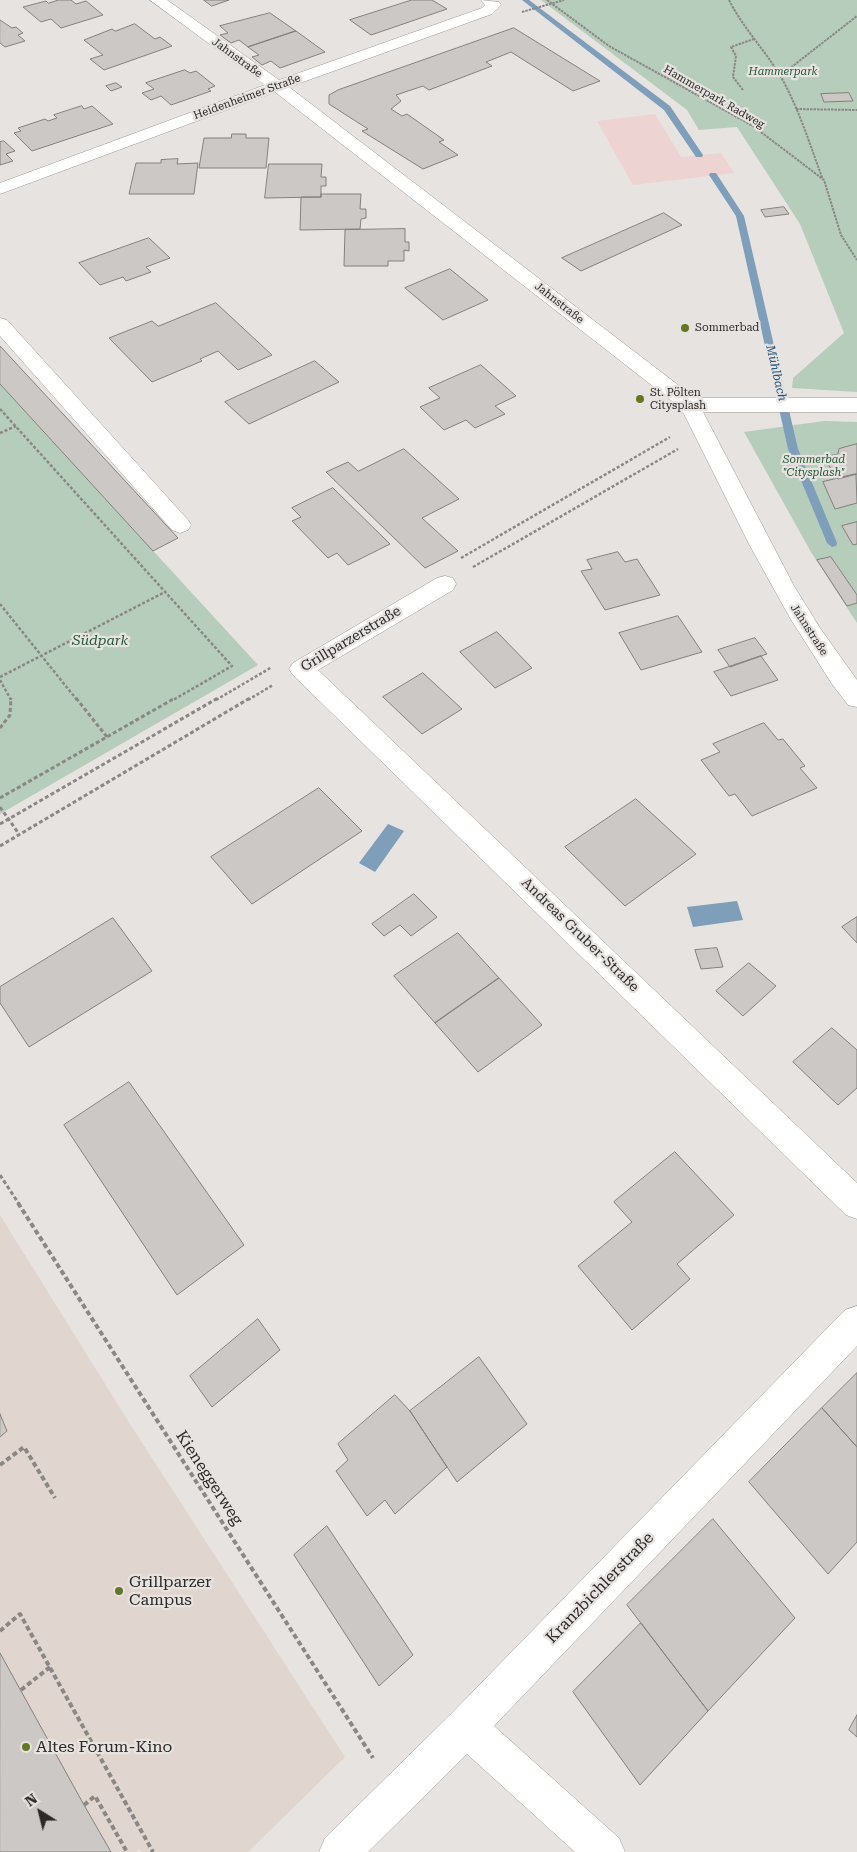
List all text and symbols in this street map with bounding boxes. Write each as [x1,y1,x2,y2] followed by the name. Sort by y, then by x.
[209,35,265,81] street label: Jahnstraße
[661,63,767,131] street label: Hammerpark Radweg
[749,65,817,79] park label: Hammerpark
[192,72,302,122] street label: Heidenheimer Straße
[532,280,586,326] street label: Jahnstraße
[695,321,759,335] place label: Sommerbad
[679,322,691,334] marker: Sommerbad
[763,344,789,402] water label: Mühlbach
[650,386,706,412] place label: St. Pölten Citysplash
[634,393,646,405] marker: St. Pölten Citysplash
[783,453,845,479] park label: Sommerbad "Citysplash"
[787,602,831,658] street label: Jahnstraße
[298,603,404,675] street label: Grillparzerstraße
[72,633,128,649] park label: Südpark
[518,875,642,995] street label: Andreas Gruber-Straße
[171,1427,247,1529] street label: Kieneggerweg
[542,1529,658,1647] street label: Kranzbichlerstraße
[129,1572,212,1610] place label: Grillparzer Campus
[113,1585,125,1597] marker: Grillparzer Campus
[36,1737,172,1757] place label: Altes Forum-Kino
[20,1741,32,1753] marker: Altes Forum-Kino
[15,1787,65,1837] north arrow
[22,1790,40,1810] text: N

